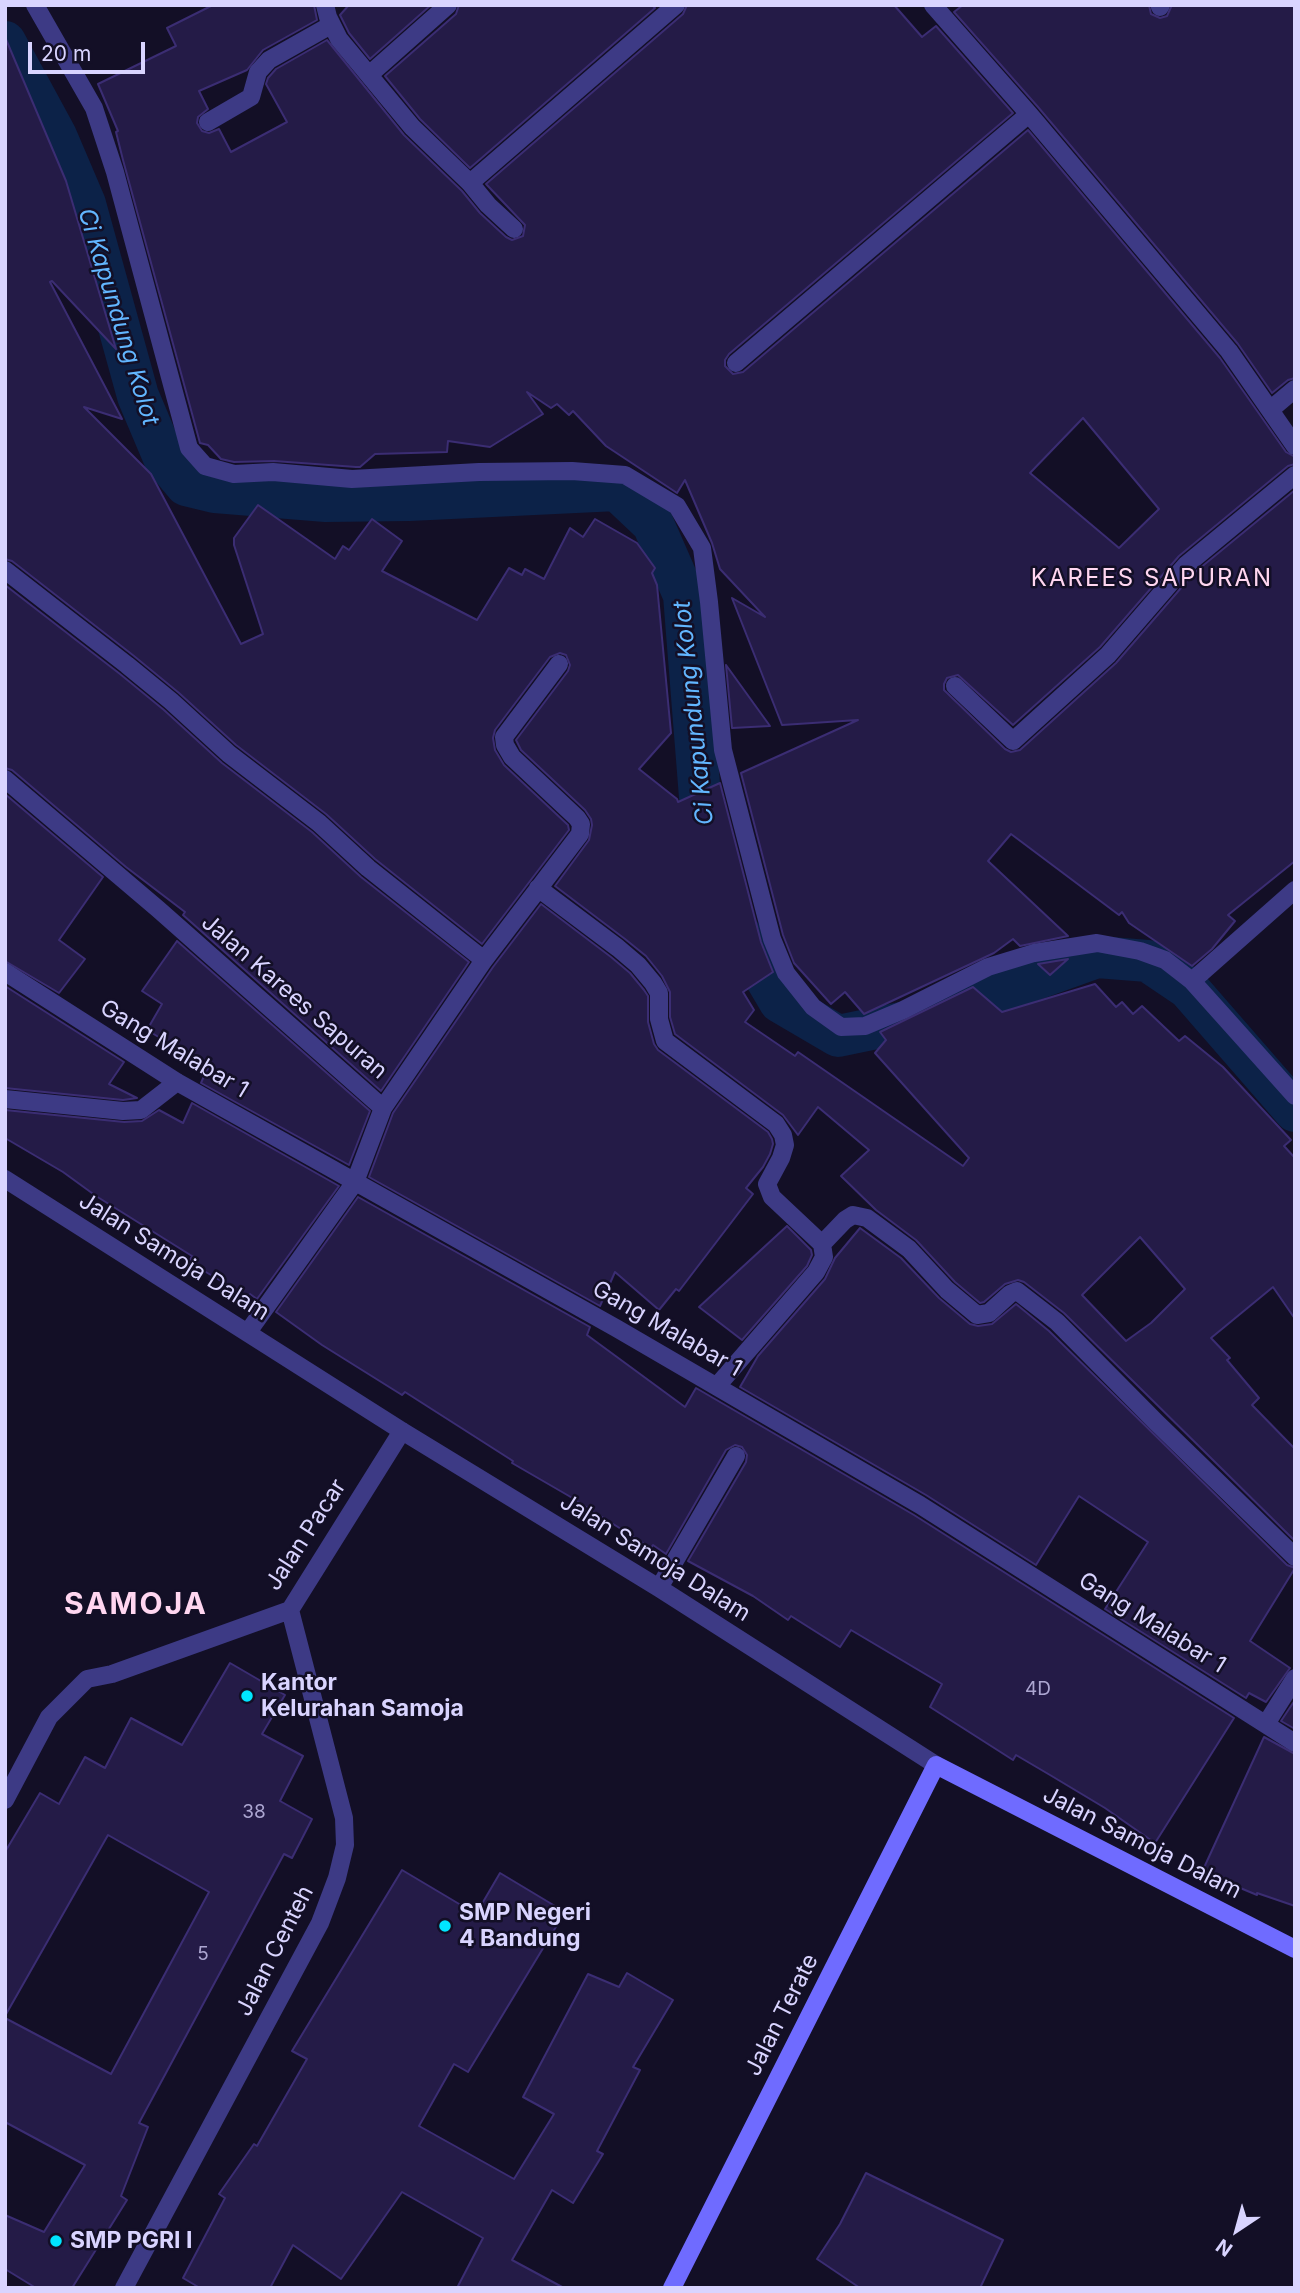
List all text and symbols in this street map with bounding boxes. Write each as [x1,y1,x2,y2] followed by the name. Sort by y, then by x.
[32,28,149,72] scale bar
[41,41,91,66] text: 20 m
[71,205,165,429] water label: Ci Kapundung Kolot
[1033,565,1271,593] district label: KAREES SAPURAN
[668,599,720,827] water label: Ci Kapundung Kolot
[195,909,393,1085] street label: Jalan Karees Sapuran
[95,994,253,1104] street label: Gang Malabar 1
[74,1187,274,1327] street label: Jalan Samoja Dalam
[587,1275,747,1383] street label: Gang Malabar 1
[260,1474,352,1596] street label: Jalan Pacar
[555,1488,755,1628] street label: Jalan Samoja Dalam
[1073,1567,1231,1679] street label: Gang Malabar 1
[65,1587,207,1623] district label: SAMOJA
[261,1669,464,1723] place label: Kantor Kelurahan Samoja
[1025,1678,1051,1700] house number: 4D
[239,1688,255,1704] marker: Kantor Kelurahan Samoja
[1038,1781,1246,1905] street label: Jalan Samoja Dalam
[242,1801,266,1823] house number: 38
[230,1881,320,2021] street label: Jalan Centeh
[459,1899,591,1953] place label: SMP Negeri 4 Bandung
[437,1918,453,1934] marker: SMP Negeri 4 Bandung
[197,1943,209,1965] house number: 5
[739,1949,825,2081] street label: Jalan Terate
[1202,2195,1272,2265] north arrow
[70,2227,192,2255] place label: SMP PGRI I
[48,2233,64,2249] marker: SMP PGRI I
[1212,2234,1237,2261] text: N

